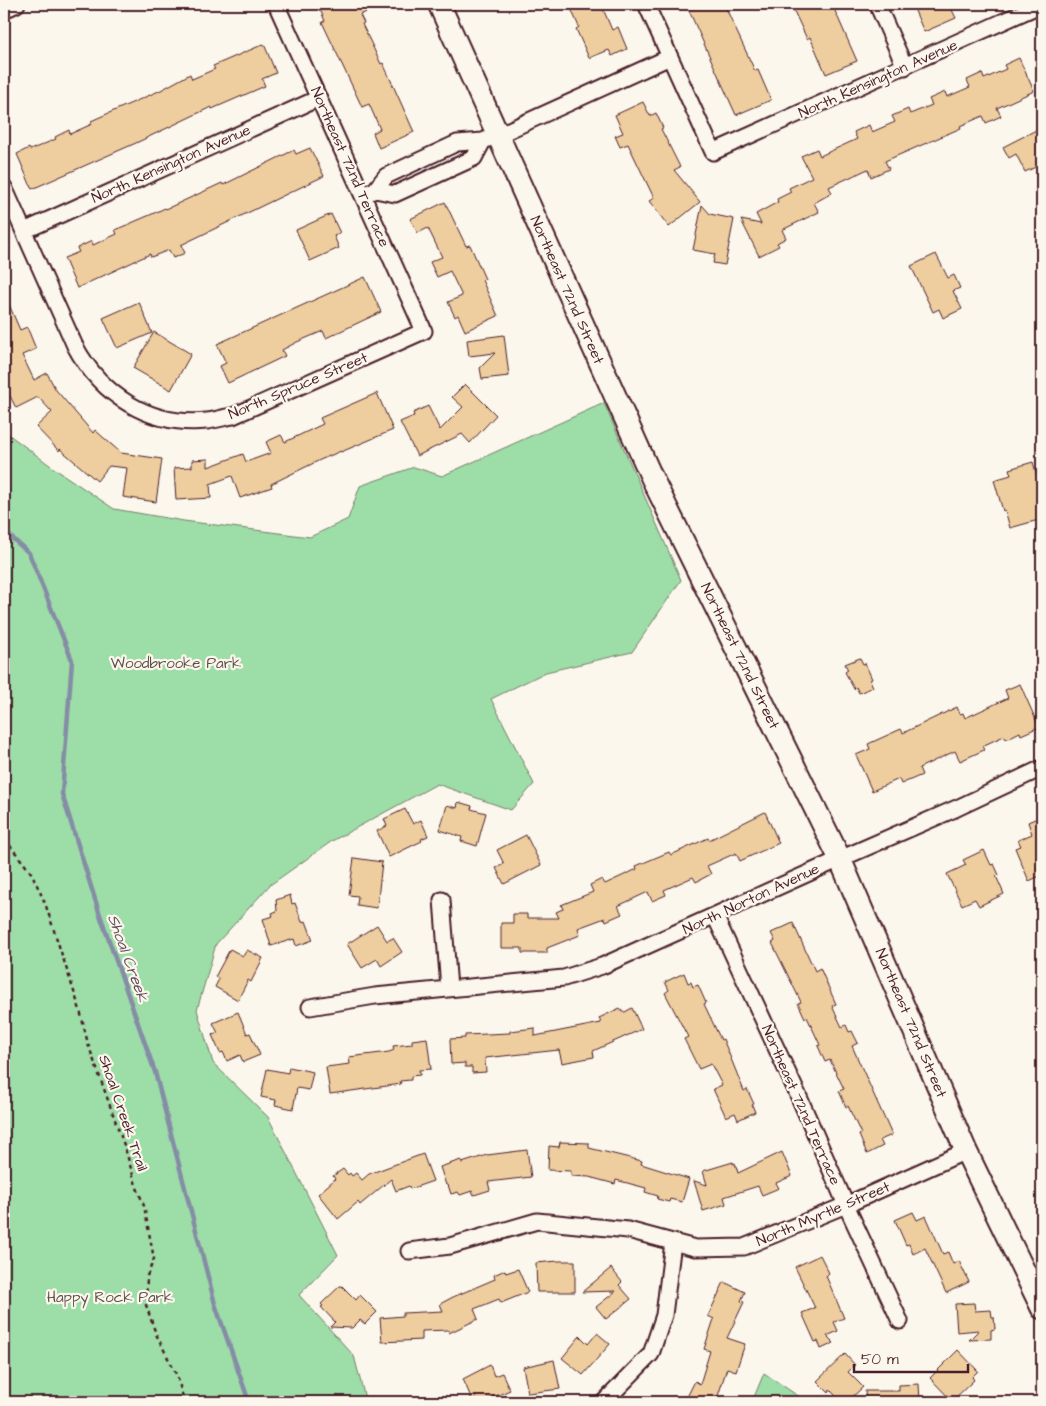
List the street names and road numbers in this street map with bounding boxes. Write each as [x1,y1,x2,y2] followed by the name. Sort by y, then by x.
[795,34,961,125] street label: North Kensington Avenue
[305,84,395,250] street label: Northeast 72nd Terrace
[88,119,254,210] street label: North Kensington Avenue
[525,213,609,367] street label: Northeast 72nd Street
[225,347,371,425] street label: North Spruce Street
[695,579,785,733] street label: Northeast 72nd Street
[679,858,823,940] street label: North Norton Avenue
[870,945,952,1101] street label: Northeast 72nd Street
[756,1022,846,1188] street label: Northeast 72nd Terrace
[93,1052,153,1174] street label: Shoal Creek Trail
[753,1176,893,1253] street label: North Myrtle Street

